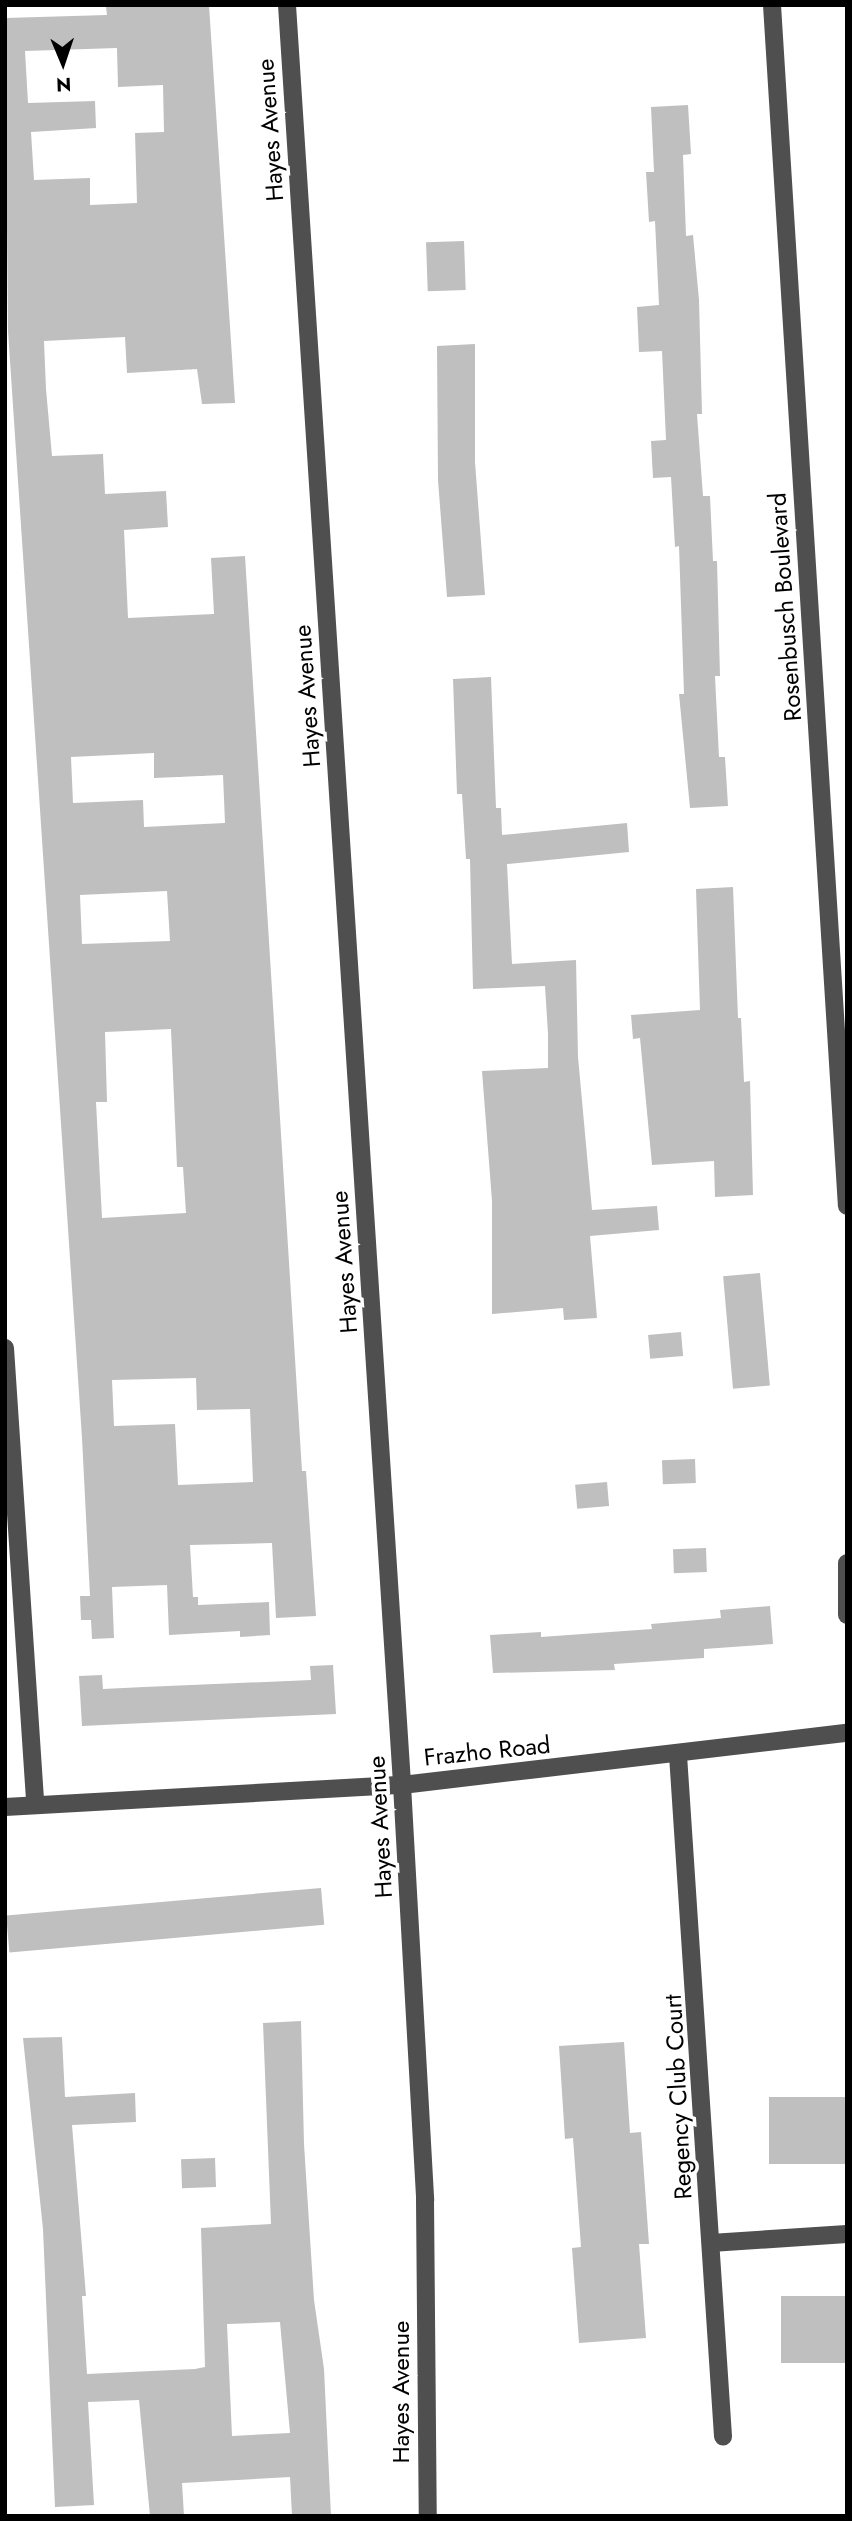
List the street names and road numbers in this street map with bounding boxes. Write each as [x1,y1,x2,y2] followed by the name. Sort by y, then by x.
[251,58,289,202] street label: Hayes Avenue
[763,492,807,722] street label: Rosenbusch Boulevard
[288,624,326,768] street label: Hayes Avenue
[325,1190,363,1334] street label: Hayes Avenue
[422,1730,552,1772] street label: Frazho Road
[362,1755,398,1899] street label: Hayes Avenue
[658,1994,698,2200] street label: Regency Club Court
[387,2321,415,2463] street label: Hayes Avenue

